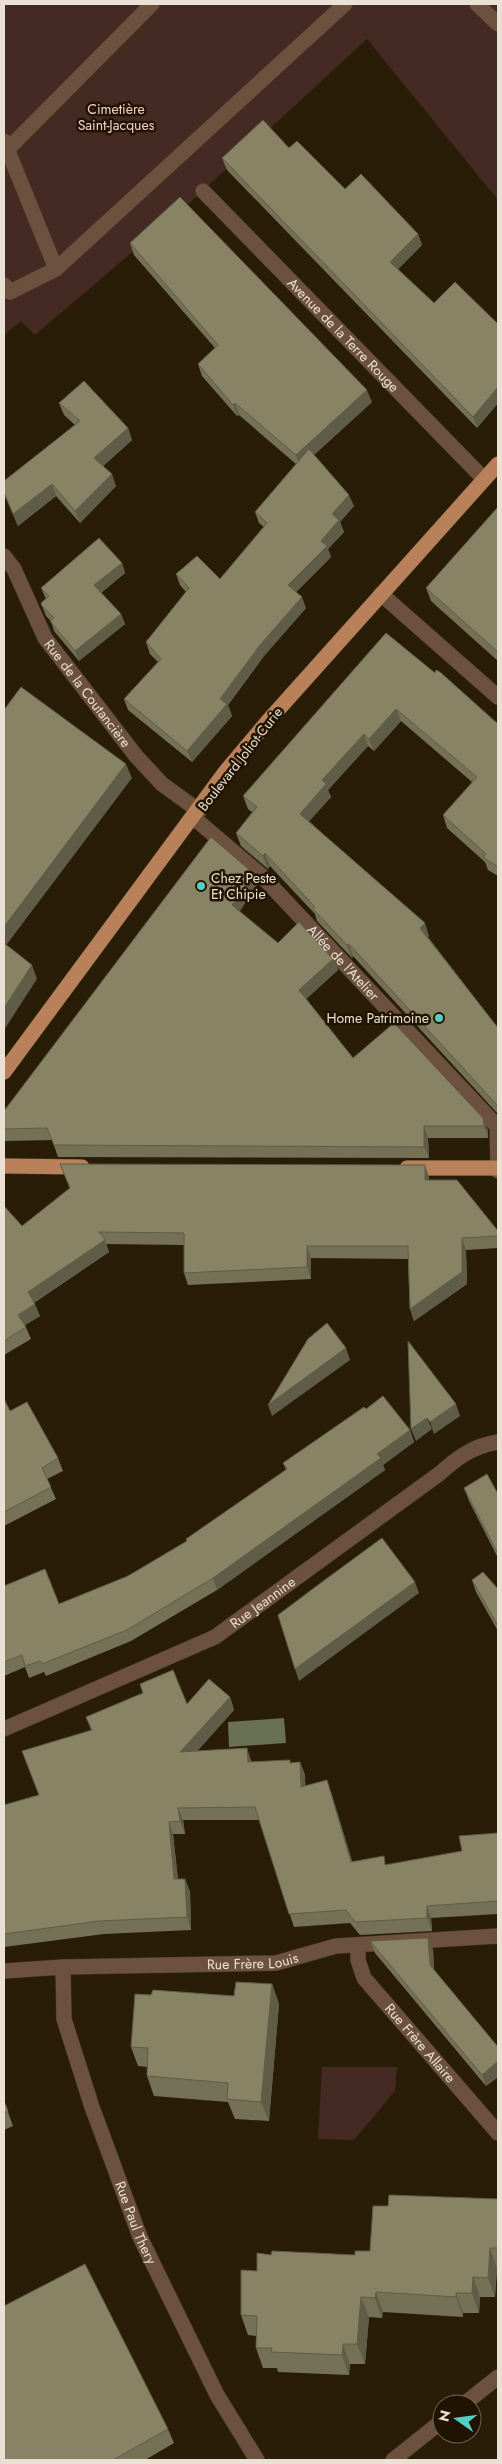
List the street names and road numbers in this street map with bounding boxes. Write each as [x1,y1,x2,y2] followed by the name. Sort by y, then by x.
[283,273,404,396] street label: Avenue de la Terre Rouge
[40,635,136,752] street label: Rue de la Coutancière
[193,703,287,815] street label: Boulevard Joliot-Curie
[302,920,384,1005] street label: Allée de l'Atelier
[226,1572,300,1633] street label: Rue Jeannine
[207,1947,301,1974] street label: Rue Frère Louis
[380,1999,460,2087] street label: Rue Frère Allaire
[110,2178,162,2268] street label: Rue Paul Thery

